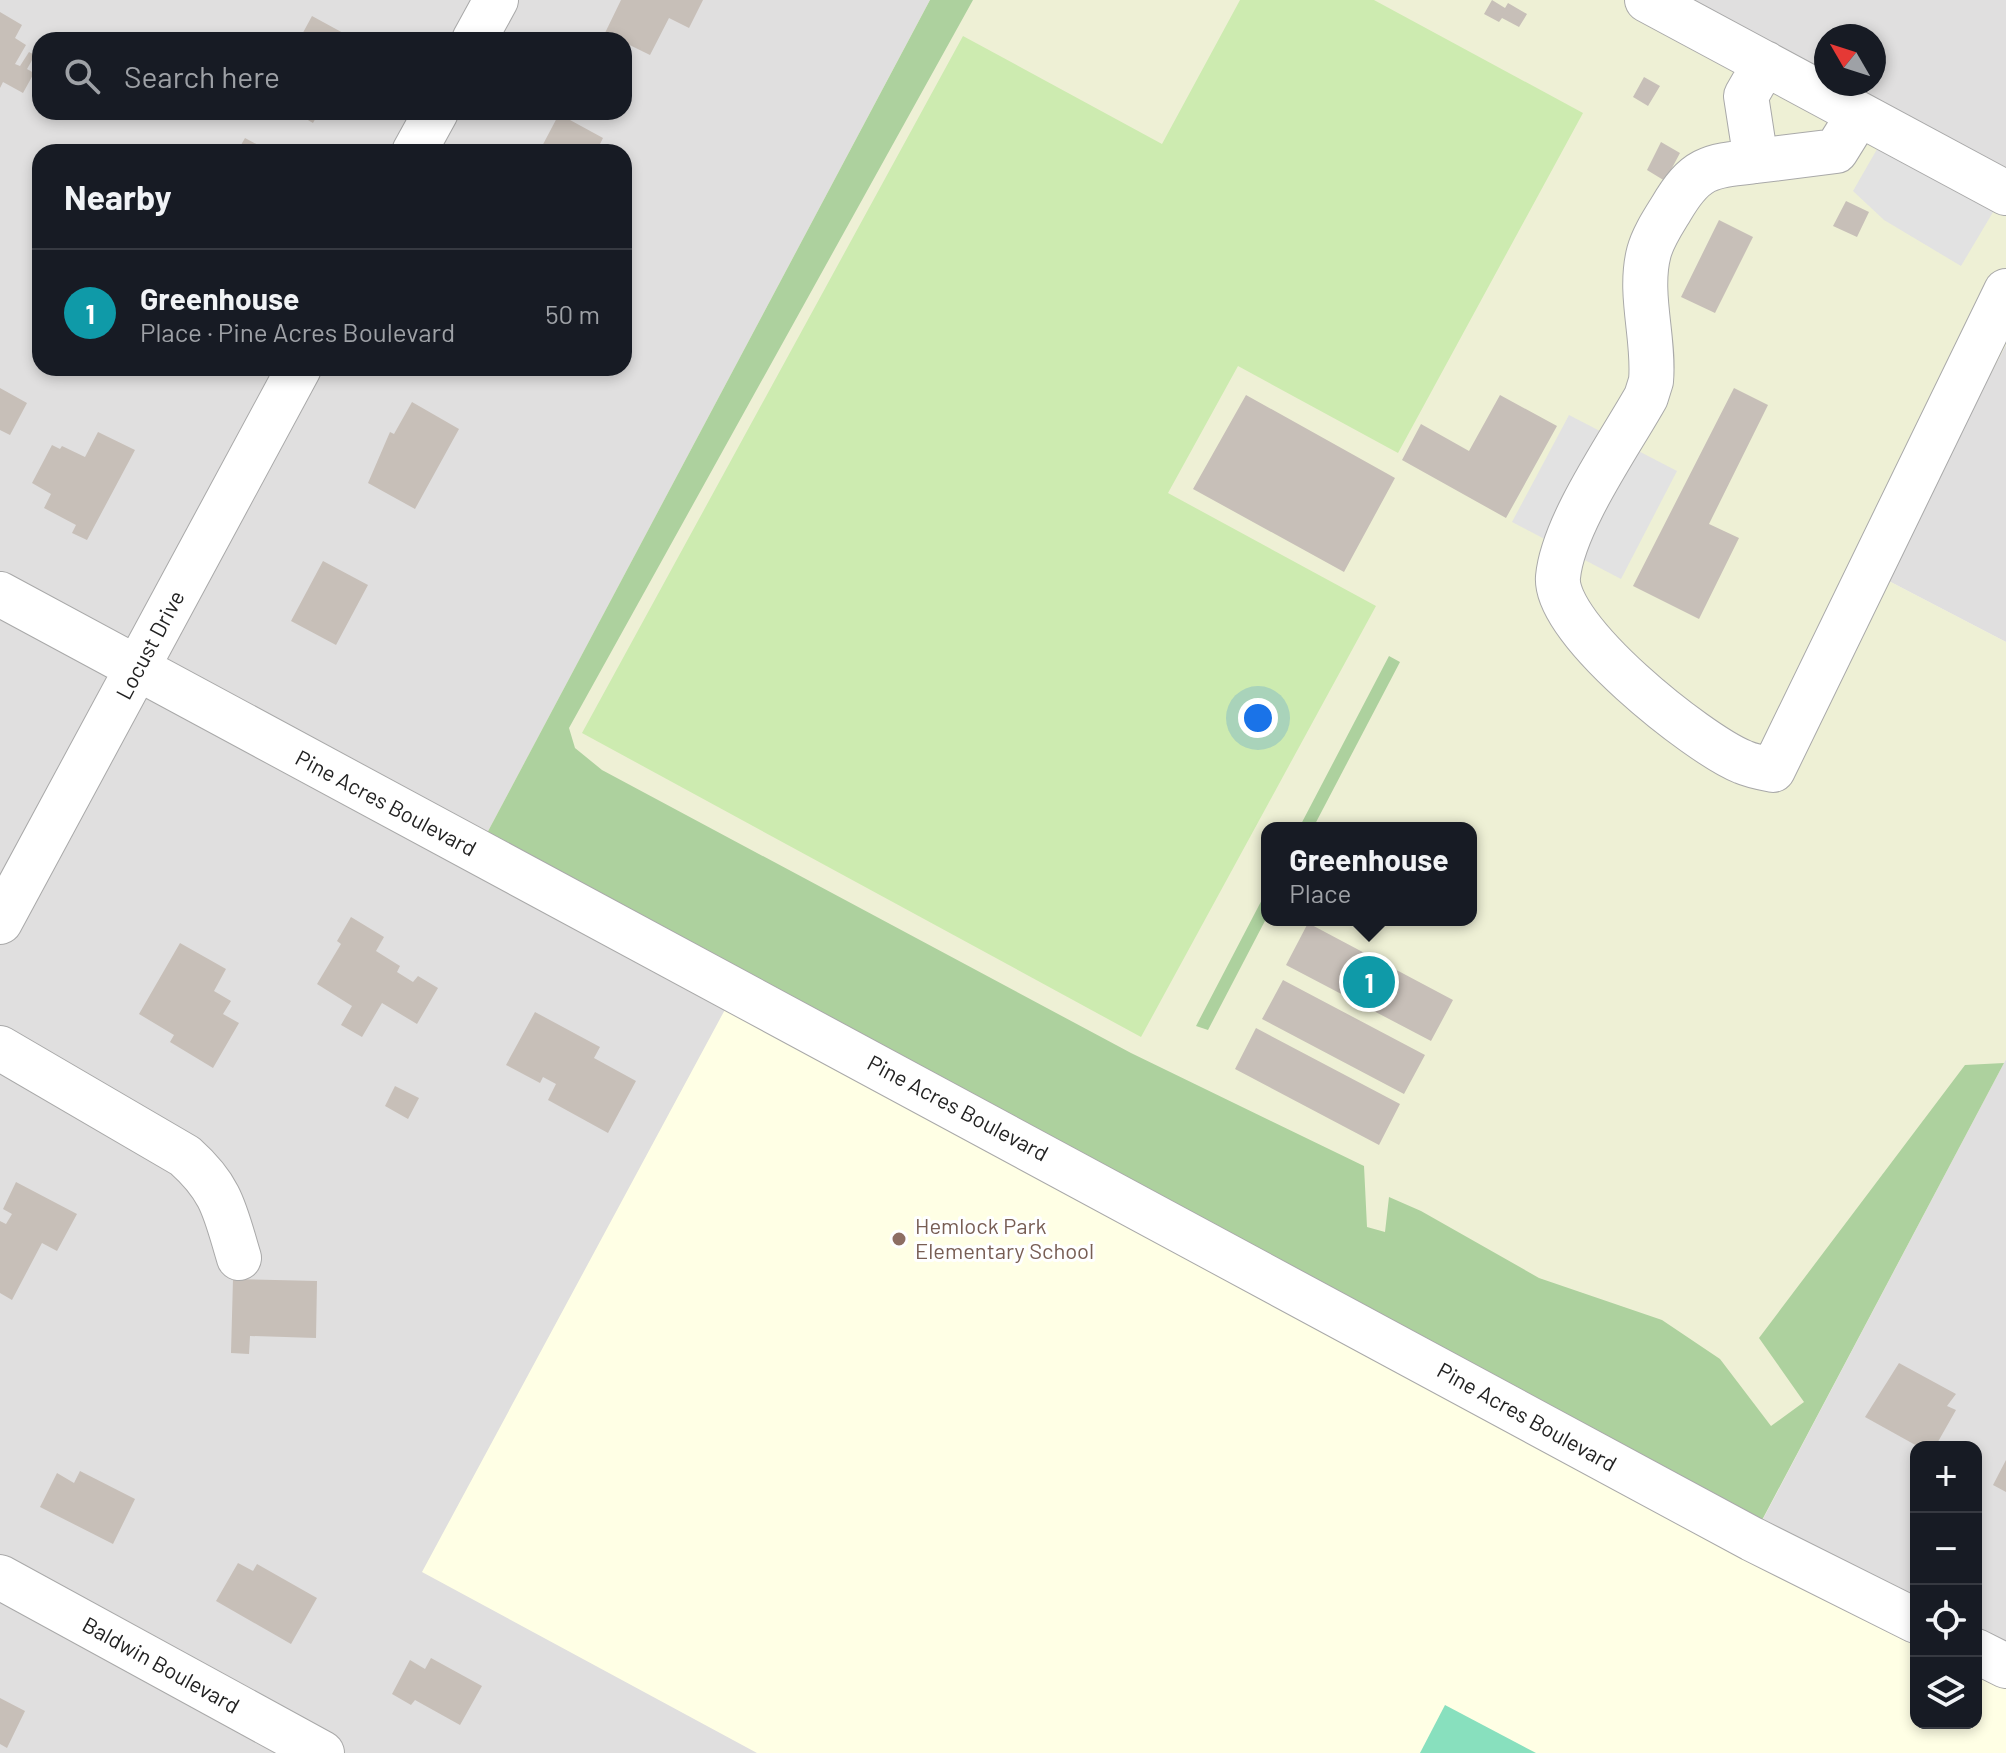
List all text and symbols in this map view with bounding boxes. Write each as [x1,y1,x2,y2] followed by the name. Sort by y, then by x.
[1814,24,1886,96] north arrow
[32,32,632,120] search box
[60,54,104,98] icon: search
[124,58,280,94] text: Search here
[64,176,172,217] text: Nearby
[140,280,299,316] text: Greenhouse
[85,298,95,329] text: 1
[545,298,600,329] text: 50 m
[140,316,455,347] text: Place · Pine Acres Boulevard
[110,586,189,703] street label: Locust Drive
[1238,698,1278,738] your location
[292,743,481,861] street label: Pine Acres Boulevard
[1261,822,1477,926] popup
[1289,841,1449,877] text: Greenhouse
[1289,877,1351,908] text: Place
[1343,952,1395,1012] pin: 1
[864,1048,1053,1166] street label: Pine Acres Boulevard
[915,1212,1094,1263] place label: Hemlock Park Elementary School
[890,1230,908,1248] marker: Hemlock Park Elementary School
[1433,1356,1622,1476] street label: Pine Acres Boulevard
[1910,1441,1982,1729] map controls
[1910,1441,1982,1513] button: +
[1910,1513,1982,1585] button: −
[1910,1585,1982,1657] button: locate
[79,1610,244,1718] street label: Baldwin Boulevard
[1910,1657,1982,1729] button: layers

